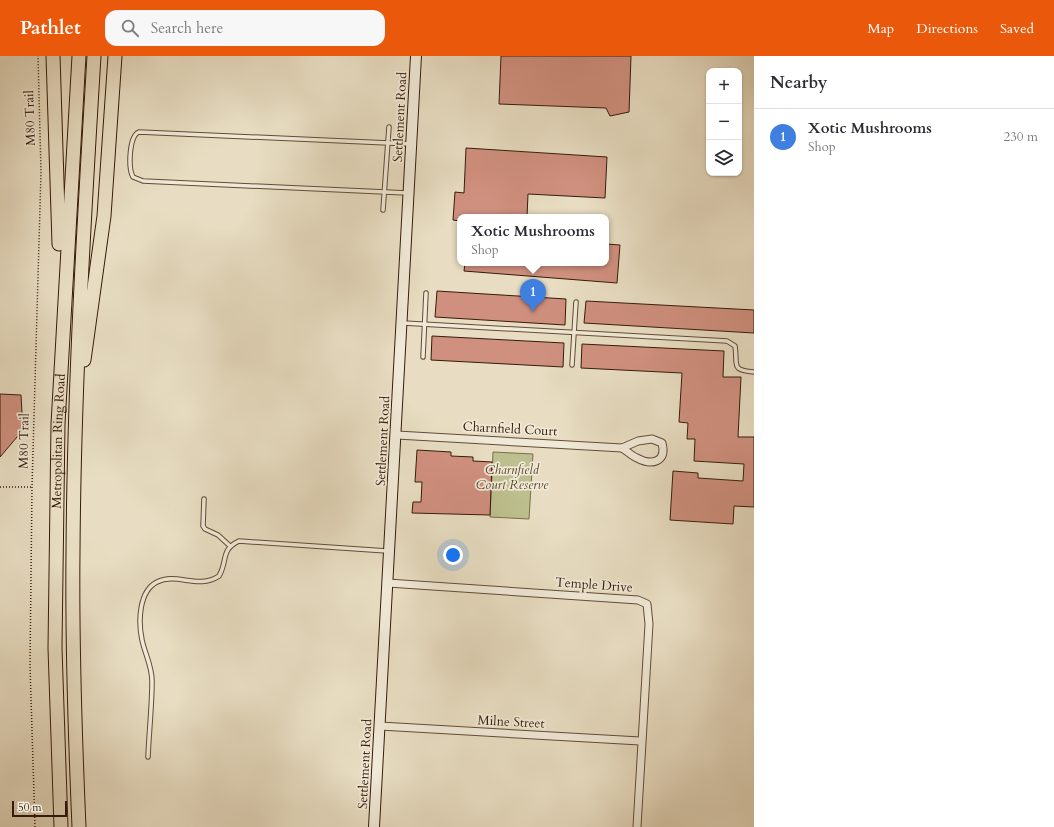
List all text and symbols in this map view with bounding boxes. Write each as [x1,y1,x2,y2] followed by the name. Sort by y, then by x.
[105,10,385,46] search box
[20,15,81,41] text: Pathlet
[119,17,141,39] icon: search
[151,18,223,38] text: Search here
[868,19,894,38] text: Map
[916,19,978,38] text: Directions
[1000,19,1034,38] text: Saved
[706,68,742,176] map controls
[706,68,742,104] button: +
[389,71,411,163] street label: Settlement Road
[770,71,827,94] text: Nearby
[20,89,40,146] street label: M80 Trail
[706,104,742,140] button: −
[808,118,932,138] text: Xotic Mushrooms
[780,128,786,146] text: 1
[1004,128,1038,146] text: 230 m
[808,138,836,156] text: Shop
[706,140,742,176] button: layers
[457,214,609,266] popup
[471,221,595,241] text: Xotic Mushrooms
[471,241,499,259] text: Shop
[520,279,546,312] pin: 1
[48,373,70,509] street label: Metropolitan Ring Road
[372,395,394,487] street label: Settlement Road
[15,412,33,469] street label: M80 Trail
[462,418,558,440] street label: Charnfield Court
[476,461,549,494] park label: Charnfield Court Reserve
[443,545,463,565] your location
[555,573,633,597] street label: Temple Drive
[477,711,545,733] street label: Milne Street
[354,718,376,810] street label: Settlement Road
[12,799,67,818] scale bar
[18,800,42,815] text: 50 m

